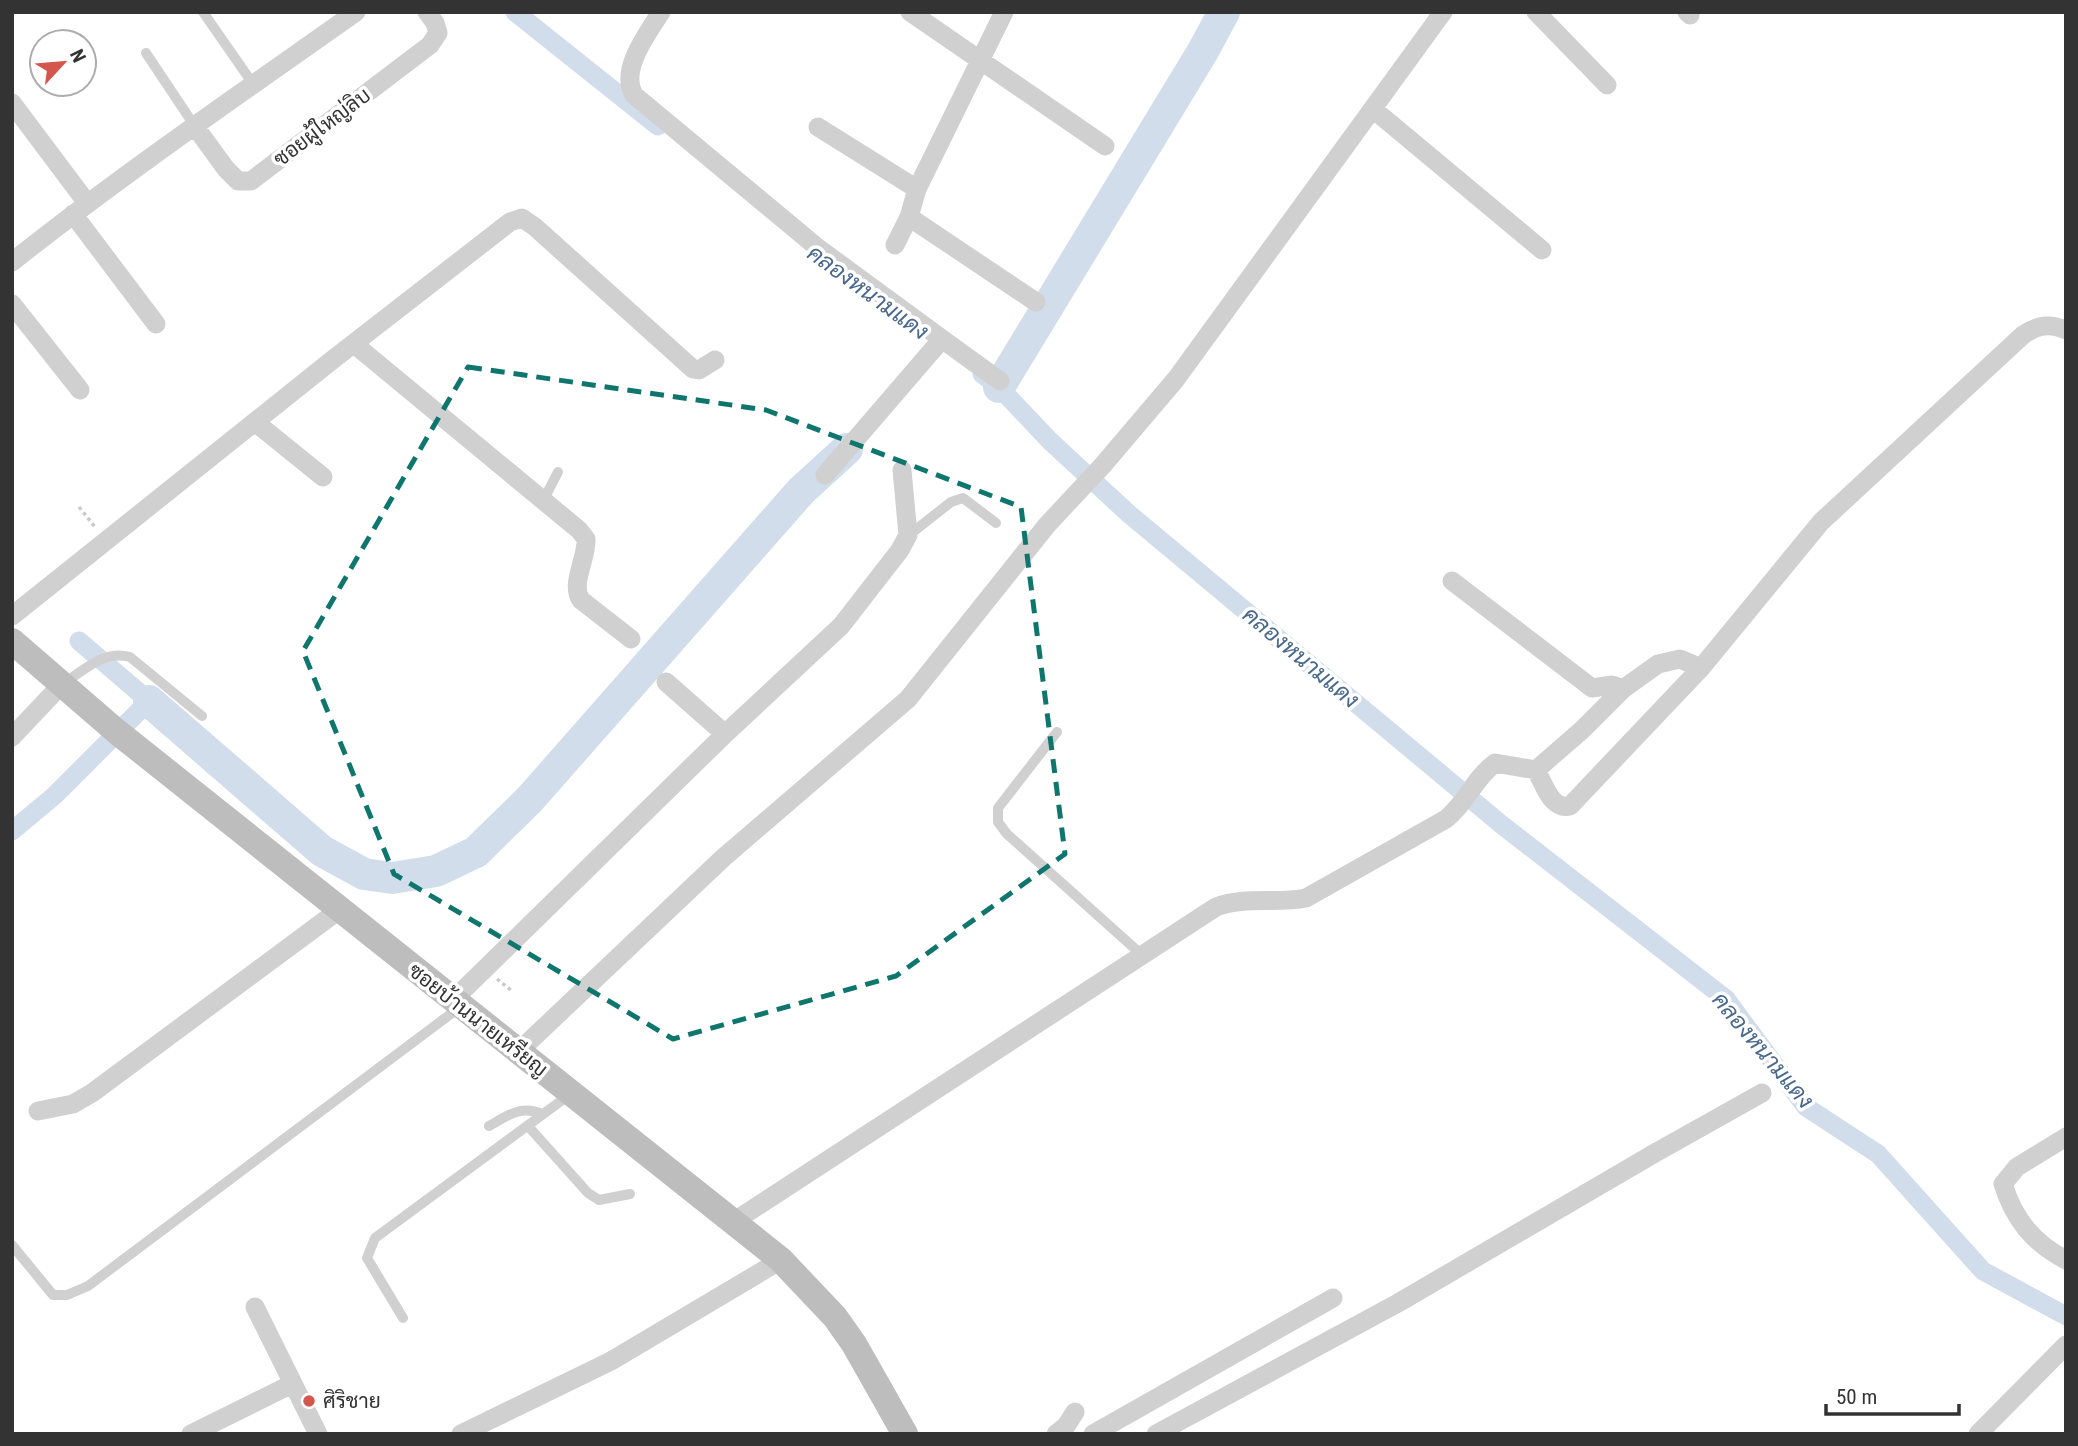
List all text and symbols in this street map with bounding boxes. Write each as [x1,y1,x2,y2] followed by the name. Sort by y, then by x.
[28,28,98,98] north arrow
[65,45,91,66] text: N
[268,82,377,174] street label: ซอยผู้ใหญ่ลิบ
[802,239,934,345] water label: คลองหนามแดง
[1237,601,1364,714] water label: คลองหนามแดง
[404,958,553,1082] street label: ซอยบ้านนายเหรียญ
[1706,987,1819,1114] water label: คลองหนามแดง
[1826,1372,1959,1416] scale bar
[1836,1385,1877,1409] text: 50 m
[323,1389,381,1413] place label: ศิริชาย
[301,1393,317,1409] marker: ศิริชาย

